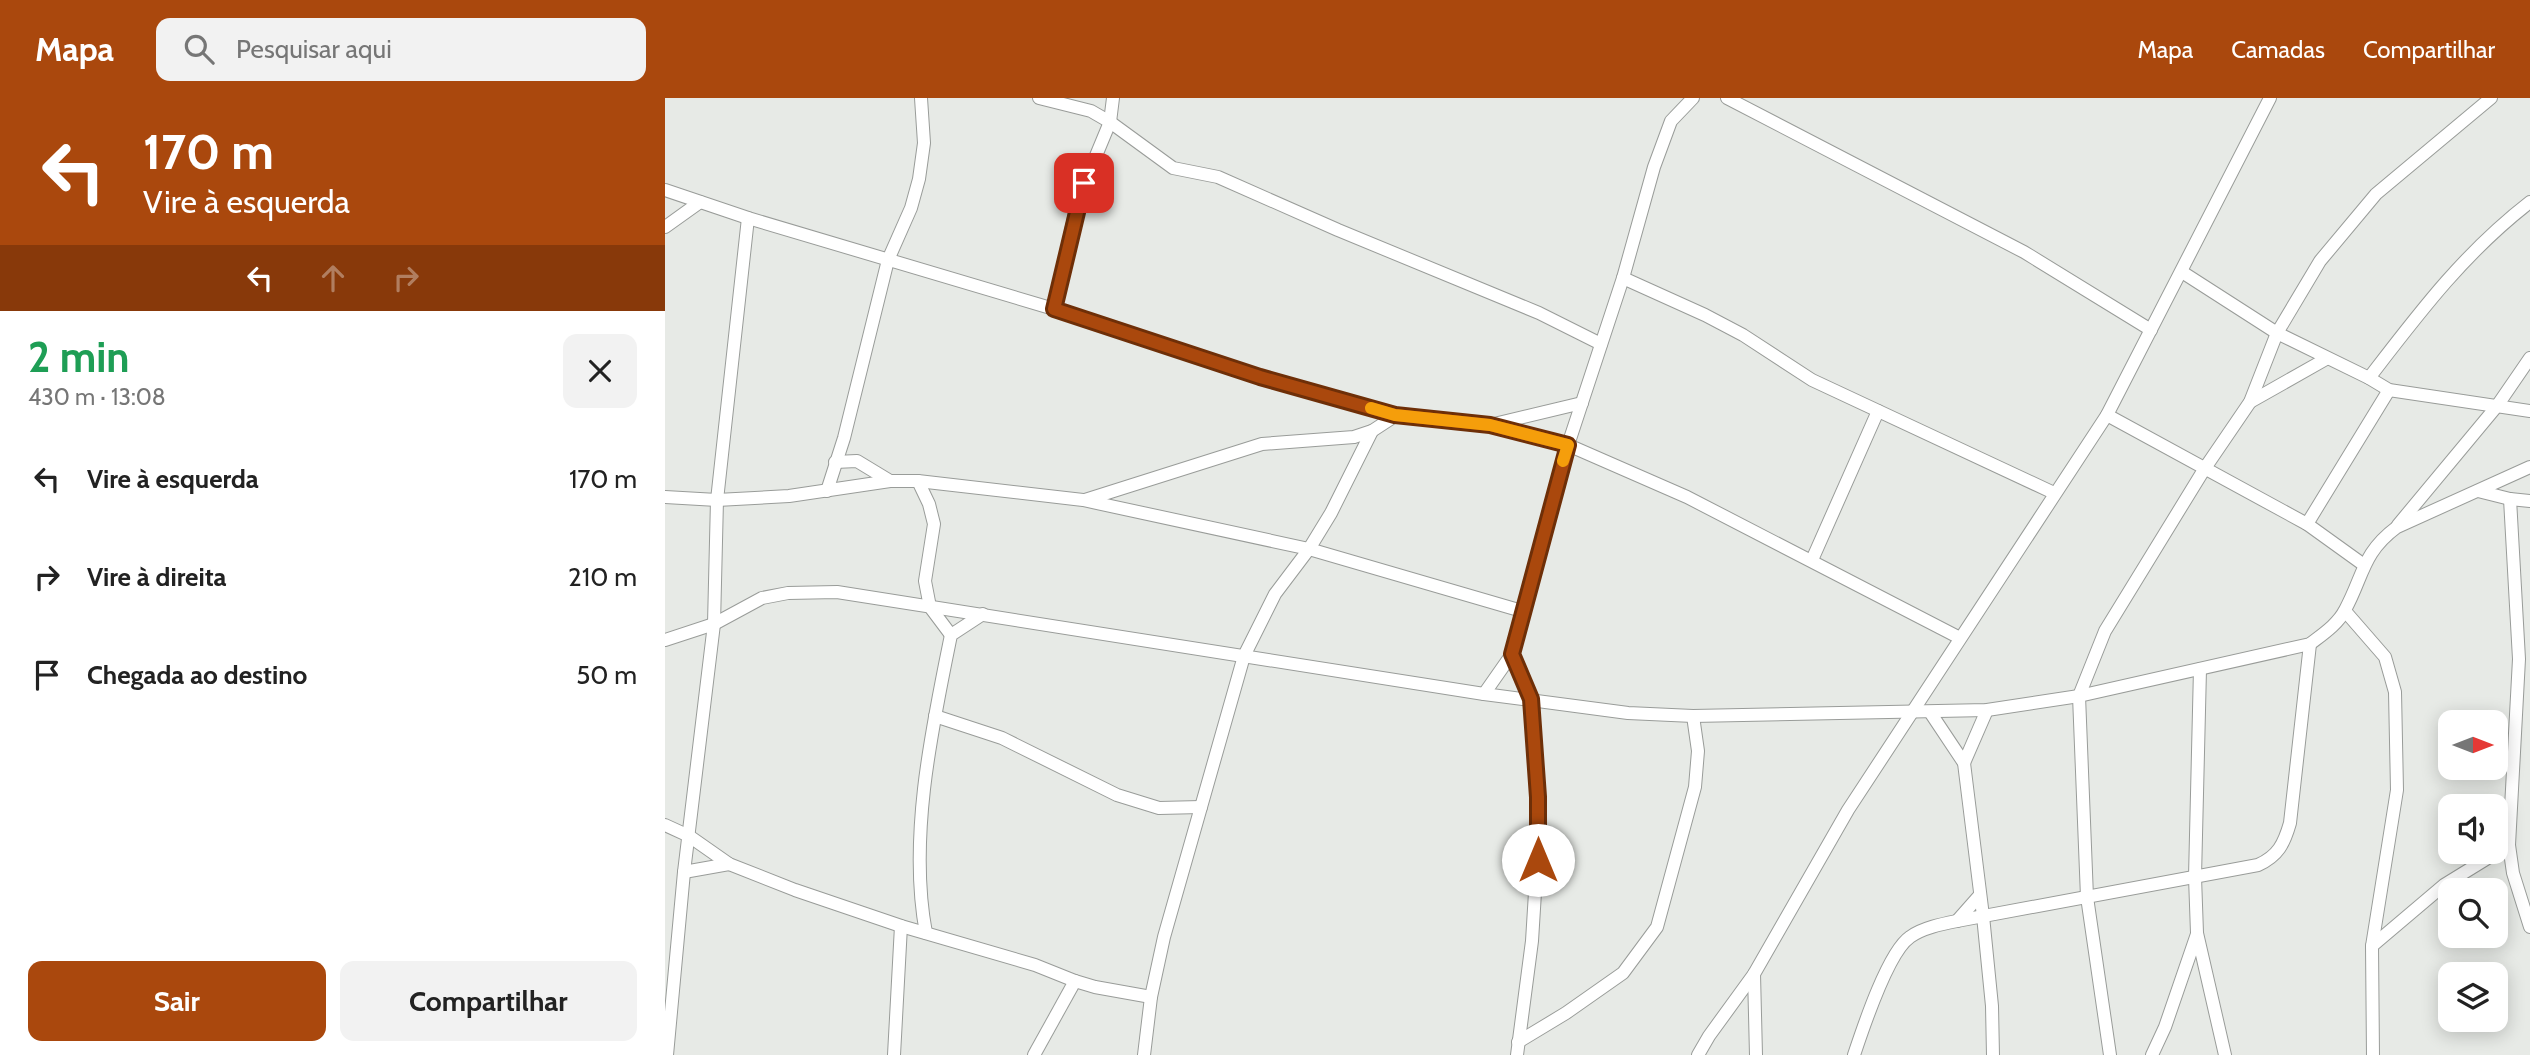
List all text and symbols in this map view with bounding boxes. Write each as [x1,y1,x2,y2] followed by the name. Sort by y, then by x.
[156,18,646,81] search box
[35,29,114,69] text: Mapa
[180,30,218,68] icon: search
[236,33,392,65] text: Pesquisar aqui
[2137,35,2193,64] text: Mapa
[2231,35,2325,64] text: Camadas
[2363,35,2495,64] text: Compartilhar
[143,122,274,181] text: 170 m
[28,126,119,217] icon: left
[1054,153,1114,213] pin
[1065,164,1103,202] icon: arrive
[143,182,350,221] text: Vire à esquerda
[241,259,279,297] icon: left
[314,259,352,297] icon: ahead
[387,259,425,297] icon: right
[28,331,129,383] text: 2 min
[563,334,637,408] button: close
[28,383,166,411] text: 430 m · 13:08
[28,460,66,498] icon: left
[87,463,259,495] text: Vire à esquerda
[569,463,637,495] text: 170 m
[28,558,66,596] icon: right
[87,561,227,593] text: Vire à direita
[568,561,637,593] text: 210 m
[28,656,66,694] icon: arrive
[87,659,307,691] text: Chegada ao destino
[576,659,637,691] text: 50 m
[2438,710,2508,780] north arrow
[2438,710,2508,1032] map controls
[2438,794,2508,864] button: sound
[1501,823,1575,897] position arrow
[2438,878,2508,948] button: search
[28,961,326,1041] button: Sair
[340,961,637,1041] button: Compartilhar
[2438,962,2508,1032] button: layers

